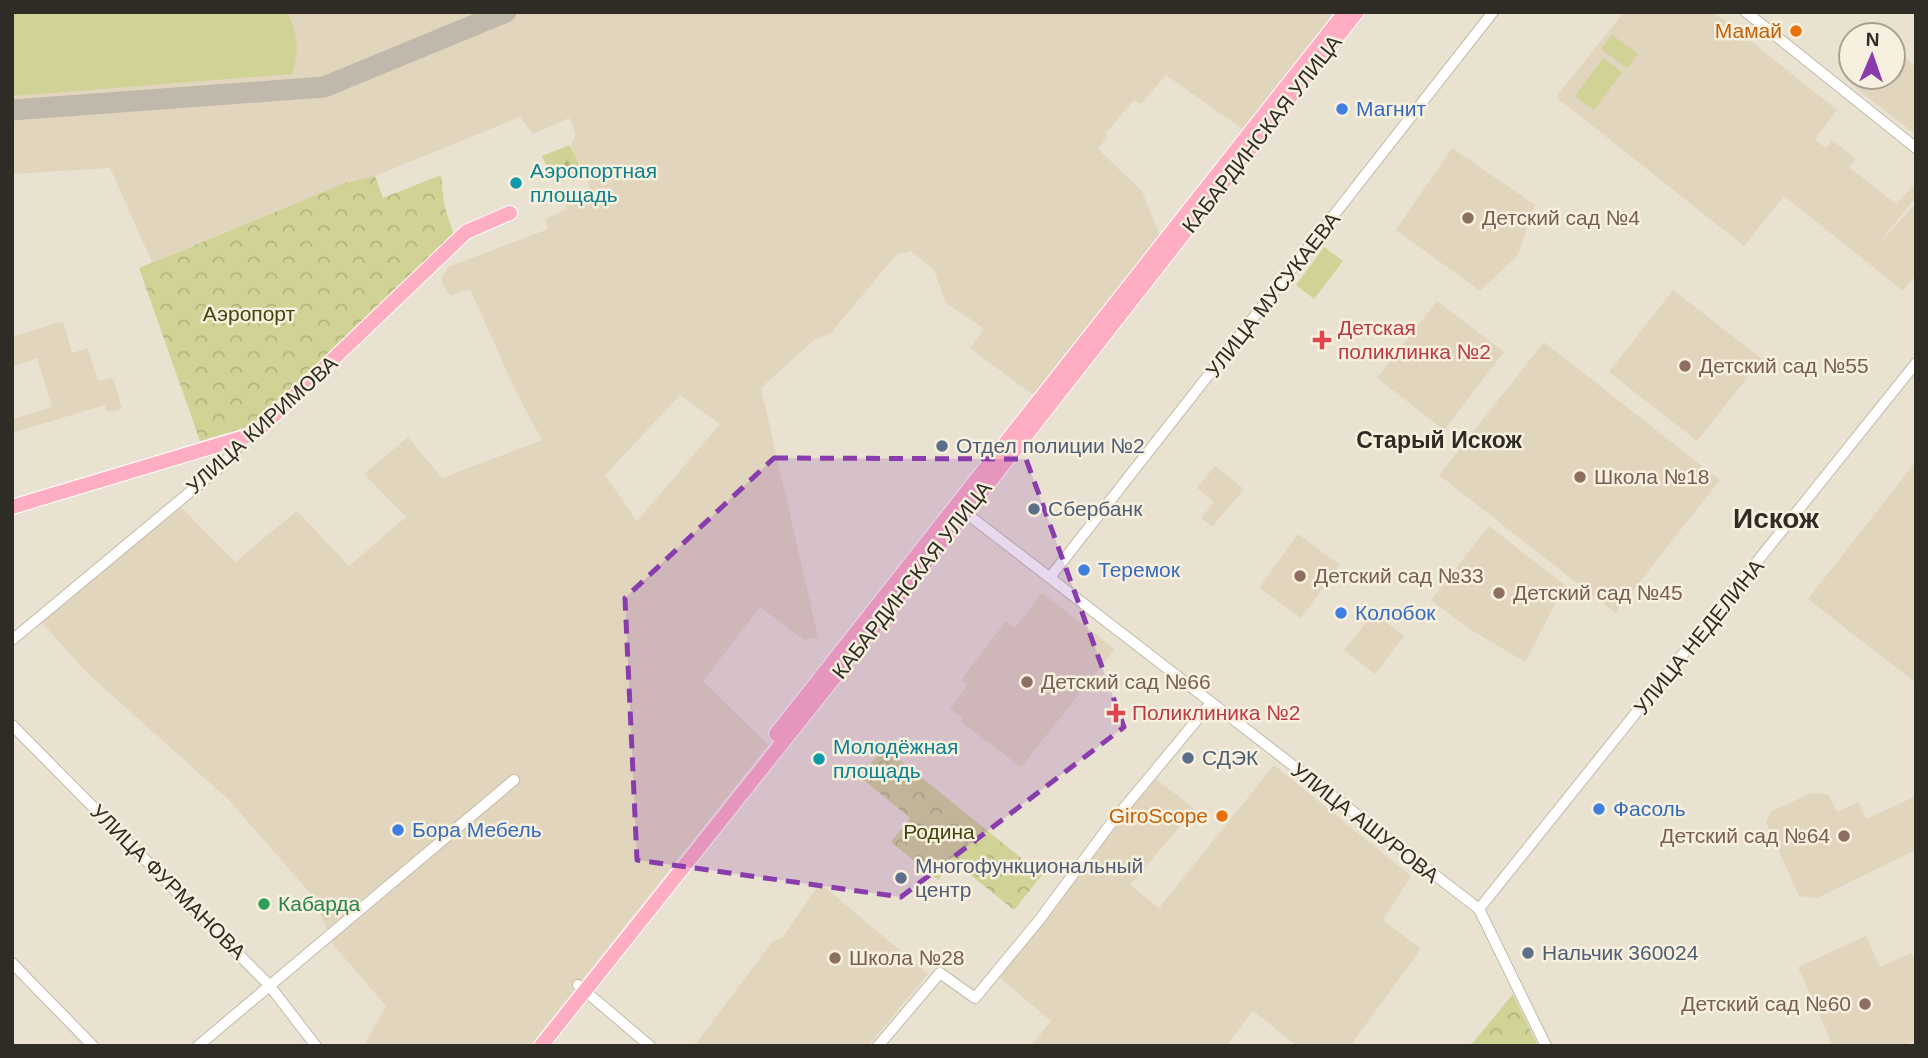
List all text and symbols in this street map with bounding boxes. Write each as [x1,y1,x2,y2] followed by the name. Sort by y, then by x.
[1715,19,1782,42] place label: Мамай
[1837,21,1907,91] north arrow
[1788,23,1804,39] marker: Мамай
[1865,29,1880,50] text: N
[1177,30,1346,237] street label: КАБАРДИНСКАЯ УЛИЦА
[1356,97,1426,120] place label: Магнит
[1334,101,1350,117] marker: Магнит
[530,159,657,206] place label: Аэропортная площадь
[508,175,524,191] marker: Аэропортная площадь
[1482,206,1640,229] place label: Детский сад №4
[1201,208,1344,382] street label: УЛИЦА МУСУКАЕВА
[1460,210,1476,226] marker: Детский сад №4
[203,302,296,325] park label: Аэропорт
[1338,316,1491,363] place label: Детская поликлинка №2
[1312,330,1332,350] marker: Детская поликлинка №2
[182,351,342,498] street label: УЛИЦА КИРИМОВА
[1699,354,1869,377] place label: Детский сад №55
[1677,358,1693,374] marker: Детский сад №55
[1356,427,1522,453] district label: Старый Искож
[956,434,1145,457] place label: Отдел полиции №2
[934,438,950,454] marker: Отдел полиции №2
[1594,465,1710,488] place label: Школа №18
[1572,469,1588,485] marker: Школа №18
[827,476,996,683] street label: КАБАРДИНСКАЯ УЛИЦА
[1048,497,1143,520] place label: Сбербанк
[1026,501,1042,517] marker: Сбербанк
[1733,503,1820,534] district label: Искож
[1629,555,1768,719] street label: УЛИЦА НЕДЕЛИНА
[1098,558,1181,581] place label: Теремок
[1076,562,1092,578] marker: Теремок
[1314,564,1484,587] place label: Детский сад №33
[1292,568,1308,584] marker: Детский сад №33
[1513,581,1683,604] place label: Детский сад №45
[1491,585,1507,601] marker: Детский сад №45
[1355,601,1436,624] place label: Колобок
[1333,605,1349,621] marker: Колобок
[1041,670,1211,693] place label: Детский сад №66
[1019,674,1035,690] marker: Детский сад №66
[1132,701,1300,724] place label: Поликлиника №2
[1106,703,1126,723] marker: Поликлиника №2
[833,735,958,782] place label: Молодёжная площадь
[1202,746,1259,769] place label: СДЭК
[1180,750,1196,766] marker: СДЭК
[811,751,827,767] marker: Молодёжная площадь
[1287,758,1444,887] street label: УЛИЦА АШУРОВА
[1613,797,1686,820] place label: Фасоль
[86,800,250,964] street label: УЛИЦА ФУРМАНОВА
[1591,801,1607,817] marker: Фасоль
[1109,804,1208,827] place label: GiroScope
[1214,808,1230,824] marker: GiroScope
[412,818,542,841] place label: Бора Мебель
[903,820,975,843] park label: Родина
[390,822,406,838] marker: Бора Мебель
[1660,824,1830,847] place label: Детский сад №64
[1836,828,1852,844] marker: Детский сад №64
[915,854,1143,901] place label: Многофункциональный центр
[893,870,909,886] marker: Многофункциональный центр
[278,892,361,915] place label: Кабарда
[256,896,272,912] marker: Кабарда
[1542,941,1699,964] place label: Нальчик 360024
[1520,945,1536,961] marker: Нальчик 360024
[849,946,965,969] place label: Школа №28
[827,950,843,966] marker: Школа №28
[1681,992,1851,1015] place label: Детский сад №60
[1857,996,1873,1012] marker: Детский сад №60

